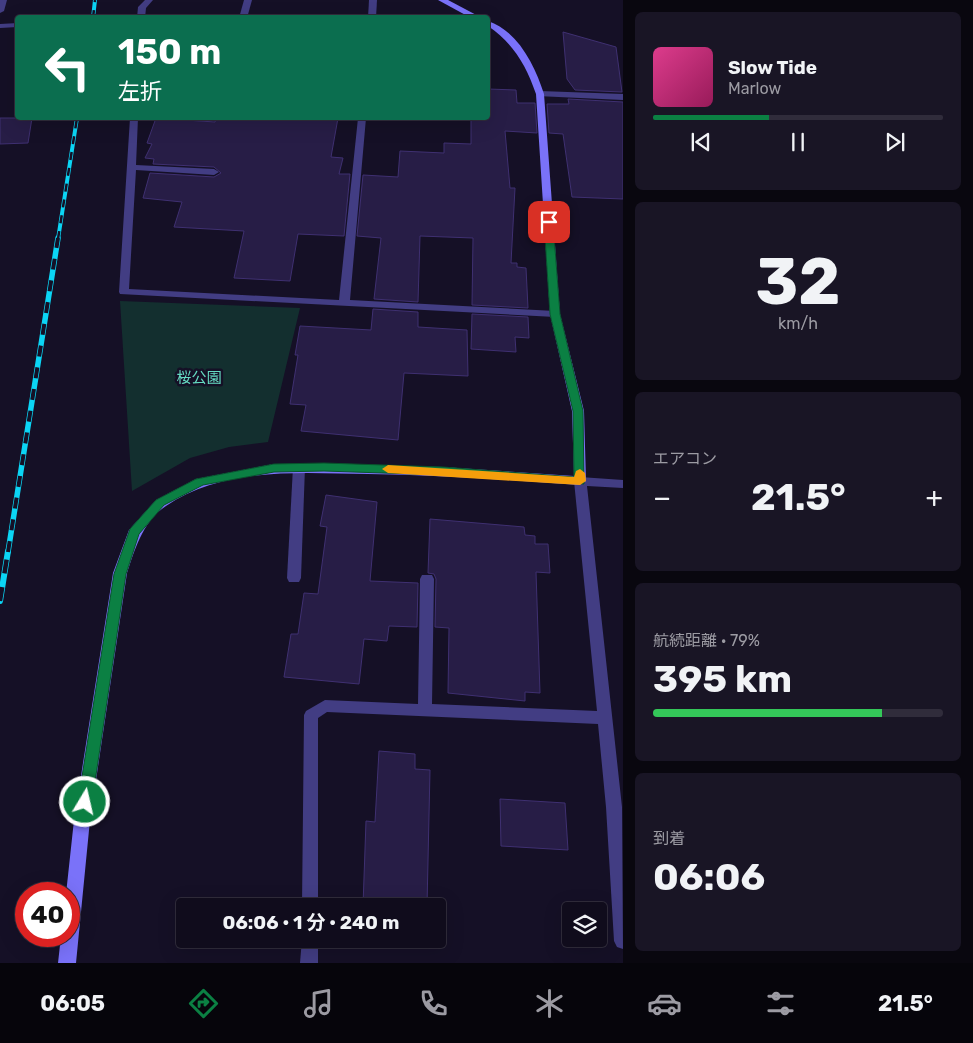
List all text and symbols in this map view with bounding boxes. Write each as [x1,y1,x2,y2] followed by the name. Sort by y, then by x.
[118,31,221,73] text: 150 m
[35,35,100,100] icon: left
[728,56,817,79] text: Slow Tide
[118,78,162,105] text: 左折
[728,79,781,98] text: Marlow
[687,128,715,156] icon: previous
[784,128,812,156] icon: pause
[881,128,909,156] icon: next
[528,201,570,243] pin
[535,208,563,236] icon: arrive
[755,243,841,320] text: 32
[778,314,818,333] text: km/h
[176,369,222,387] park label: 桜公園
[653,449,717,468] text: エアコン
[751,474,846,520] text: 21.5°
[653,481,671,514] text: −
[926,481,943,514] text: +
[653,631,760,650] text: 航続距離 · 79%
[653,656,792,702] text: 395 km
[58,775,110,827] position arrow
[653,829,685,848] text: 到着
[653,854,765,900] text: 06:06
[15,882,80,947] speed limit sign: 40
[562,902,607,947] map controls
[562,902,607,947] button: layers
[223,911,399,934] text: 06:06 · 1 分 · 240 m
[186,986,221,1021] icon: directions
[301,986,336,1021] icon: music
[416,986,451,1021] icon: phone
[532,986,567,1021] icon: climate
[647,986,682,1021] icon: car
[763,986,798,1021] icon: filters
[40,990,105,1017] text: 06:05
[878,990,933,1017] text: 21.5°

